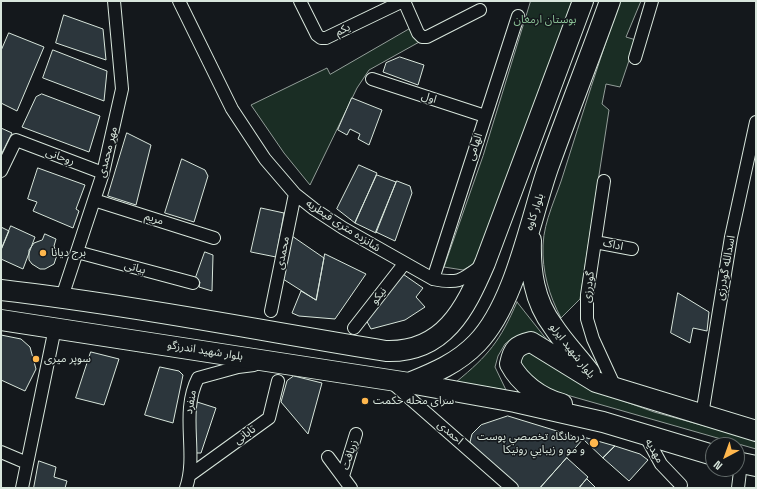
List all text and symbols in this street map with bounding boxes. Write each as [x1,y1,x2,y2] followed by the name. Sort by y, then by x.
[514,13,576,27] park label: بوستان ارمغان
[333,21,353,39] street label: یکم
[420,89,438,107] street label: اول
[95,125,121,179] street label: مهر محمدی
[464,132,486,162] street label: الهامی
[44,146,76,168] street label: روحانی
[523,192,547,232] street label: بلوار کاوه
[303,197,383,255] street label: شانزده متری قیطریه
[143,210,165,228] street label: مریم
[273,235,293,271] street label: محمدی
[714,235,738,301] street label: اسدالله گودرزی
[602,236,624,254] street label: اداک
[51,246,86,260] place label: برج دیانا
[38,248,48,258] marker: برج دیانا
[123,259,147,277] street label: بیاتی
[581,271,597,303] street label: گودرزی
[368,285,390,307] street label: نیکو
[546,321,598,381] street label: بلوار شهید ایرلو
[166,338,244,364] street label: بلوار شهید اندرزگو
[44,352,91,366] place label: سوپر میری
[31,354,41,364] marker: سوپر میری
[182,389,200,415] street label: منفرد
[373,394,454,408] place label: سرای محله حکمت
[360,396,370,406] marker: سرای محله حکمت
[434,418,466,448] street label: احمدی
[232,423,258,447] street label: تابانی
[477,430,585,456] place label: درمانگاه تخصصي پوست و مو و زيبايي رونيكا
[588,437,600,449] marker: درمانگاه تخصصي پوست و مو و زيبايي رونيكا
[642,437,666,465] street label: مهدیه
[705,437,745,477] north arrow
[339,438,361,472] street label: زربافت
[710,458,725,473] text: N

